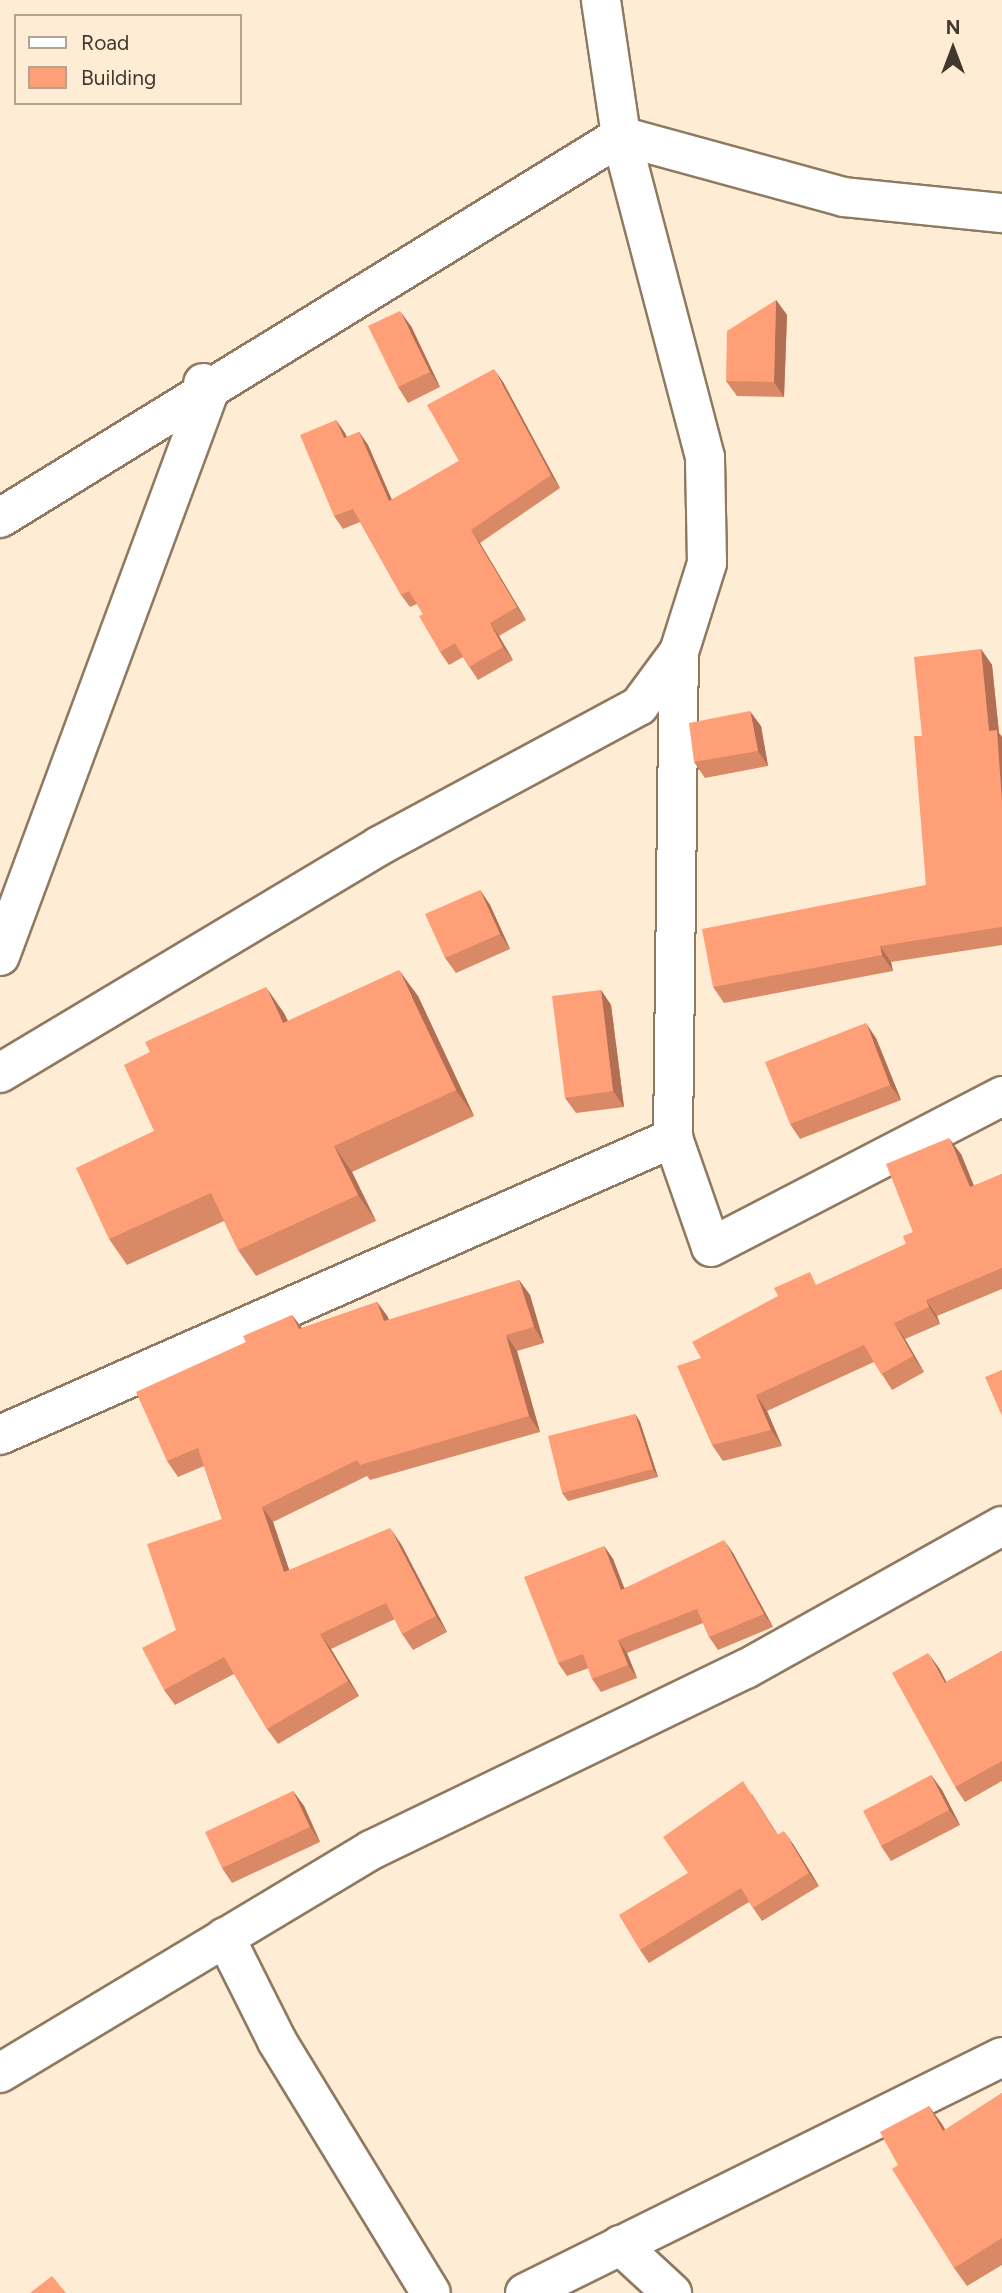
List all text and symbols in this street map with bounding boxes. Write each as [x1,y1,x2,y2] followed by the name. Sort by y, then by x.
[14,14,242,105] legend
[918,14,988,84] north arrow
[946,16,960,39] text: N
[81,30,129,55] text: Road
[81,65,156,90] text: Building

